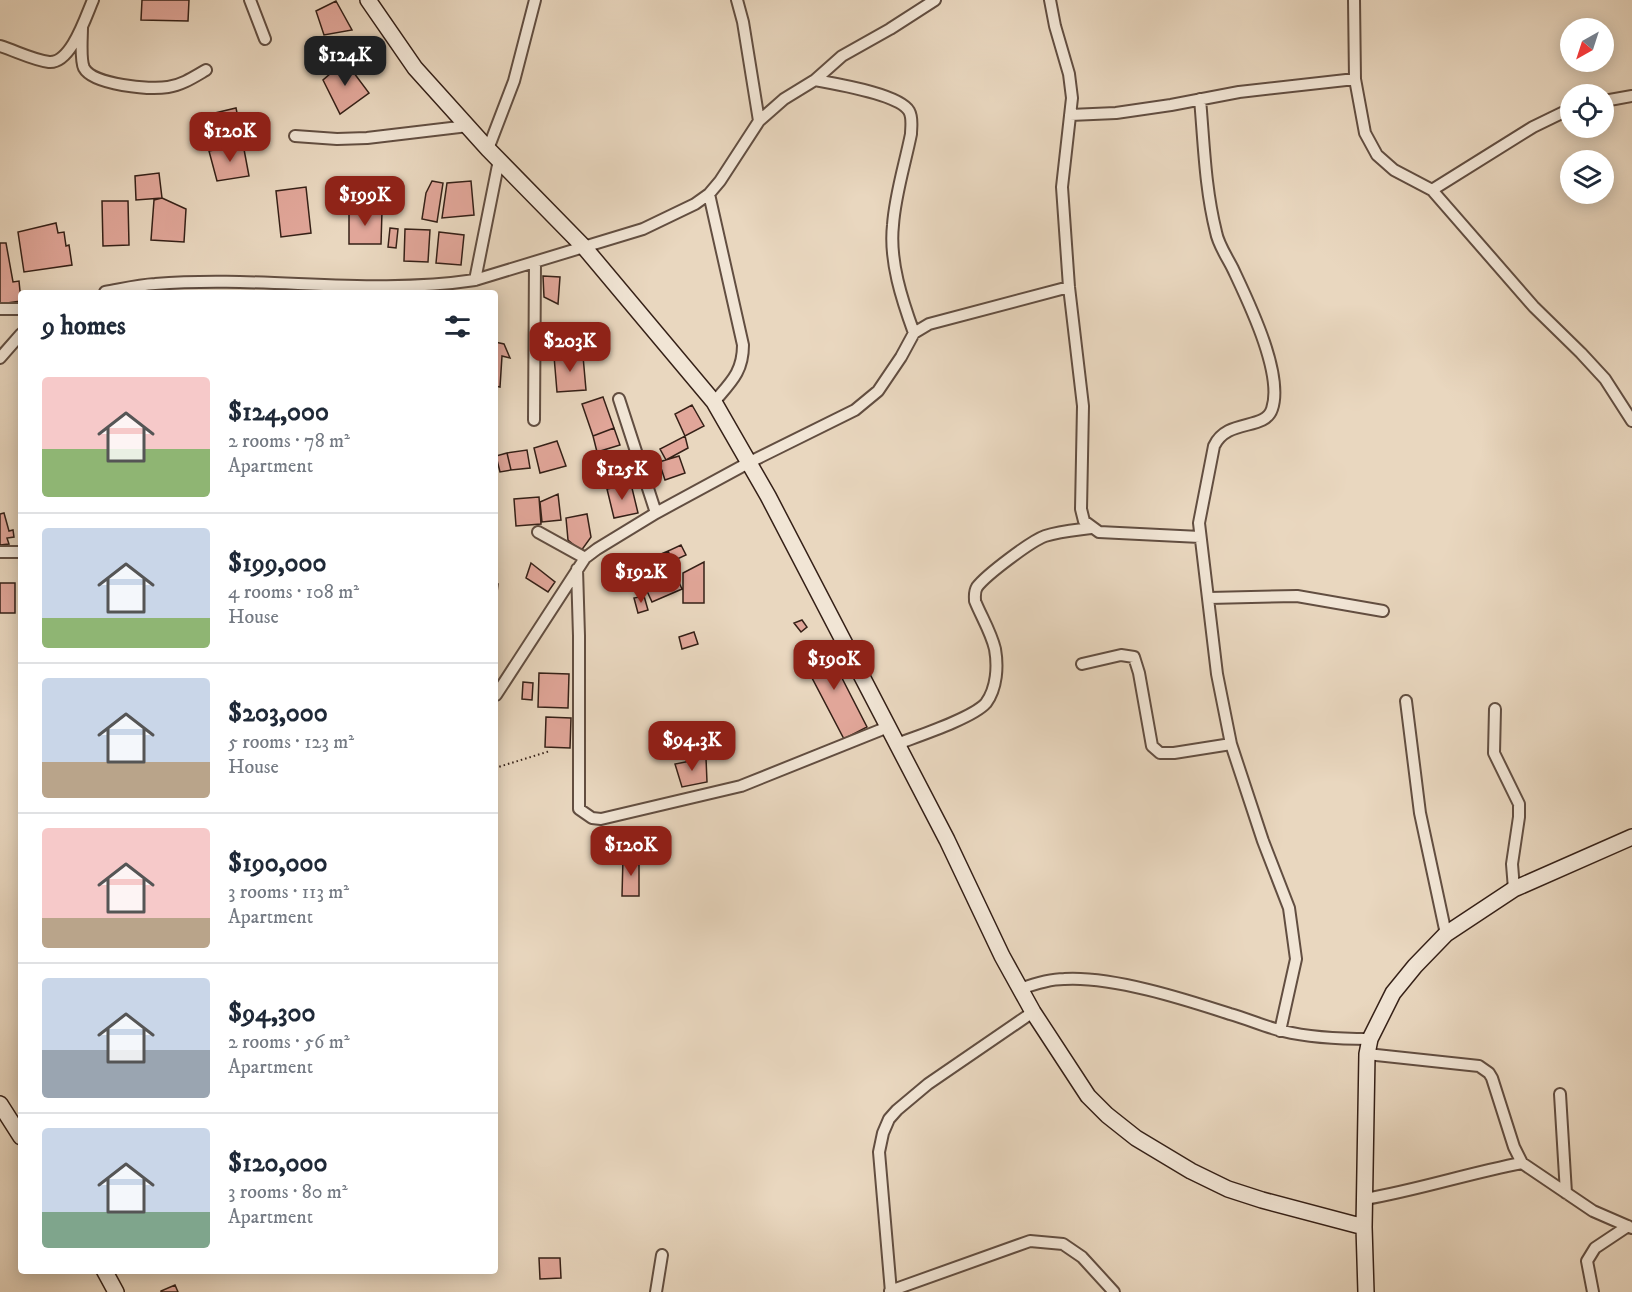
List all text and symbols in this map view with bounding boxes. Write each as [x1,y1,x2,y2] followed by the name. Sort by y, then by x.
[1560,18,1614,72] north arrow
[1560,18,1614,204] map controls
[303,36,387,87] pin: $124K
[318,43,372,68] text: $124K
[1560,84,1614,138] button: locate
[188,112,272,163] pin: $120K
[204,119,256,144] text: $120K
[1560,150,1614,204] button: layers
[323,176,407,227] pin: $199K
[339,183,391,208] text: $199K
[42,310,126,343] text: 9 homes
[441,310,474,343] icon: filters
[528,322,612,373] pin: $203K
[543,329,597,354] text: $203K
[228,396,329,429] text: $124,000
[90,401,162,473] icon: home
[228,429,350,454] text: 2 rooms · 78 m²
[580,450,664,501] pin: $125K
[228,454,313,479] text: Apartment
[596,457,648,482] text: $125K
[228,547,327,580] text: $199,000
[90,552,162,624] icon: home
[599,553,683,604] pin: $192K
[615,560,667,585] text: $192K
[228,580,359,605] text: 4 rooms · 108 m²
[228,605,279,630] text: House
[792,640,876,691] pin: $190K
[808,647,861,672] text: $190K
[228,697,328,730] text: $203,000
[90,702,162,774] icon: home
[643,721,741,772] pin: $94.3K
[662,728,722,753] text: $94.3K
[228,730,354,755] text: 5 rooms · 123 m²
[228,755,279,780] text: House
[589,826,673,877] pin: $120K
[605,833,657,858] text: $120K
[228,847,328,880] text: $190,000
[90,852,162,924] icon: home
[228,880,349,905] text: 3 rooms · 113 m²
[228,905,313,930] text: Apartment
[228,997,315,1030] text: $94,300
[90,1002,162,1074] icon: home
[228,1030,350,1055] text: 2 rooms · 56 m²
[228,1055,313,1080] text: Apartment
[228,1147,327,1180] text: $120,000
[90,1152,162,1224] icon: home
[228,1180,348,1205] text: 3 rooms · 80 m²
[228,1205,313,1230] text: Apartment

